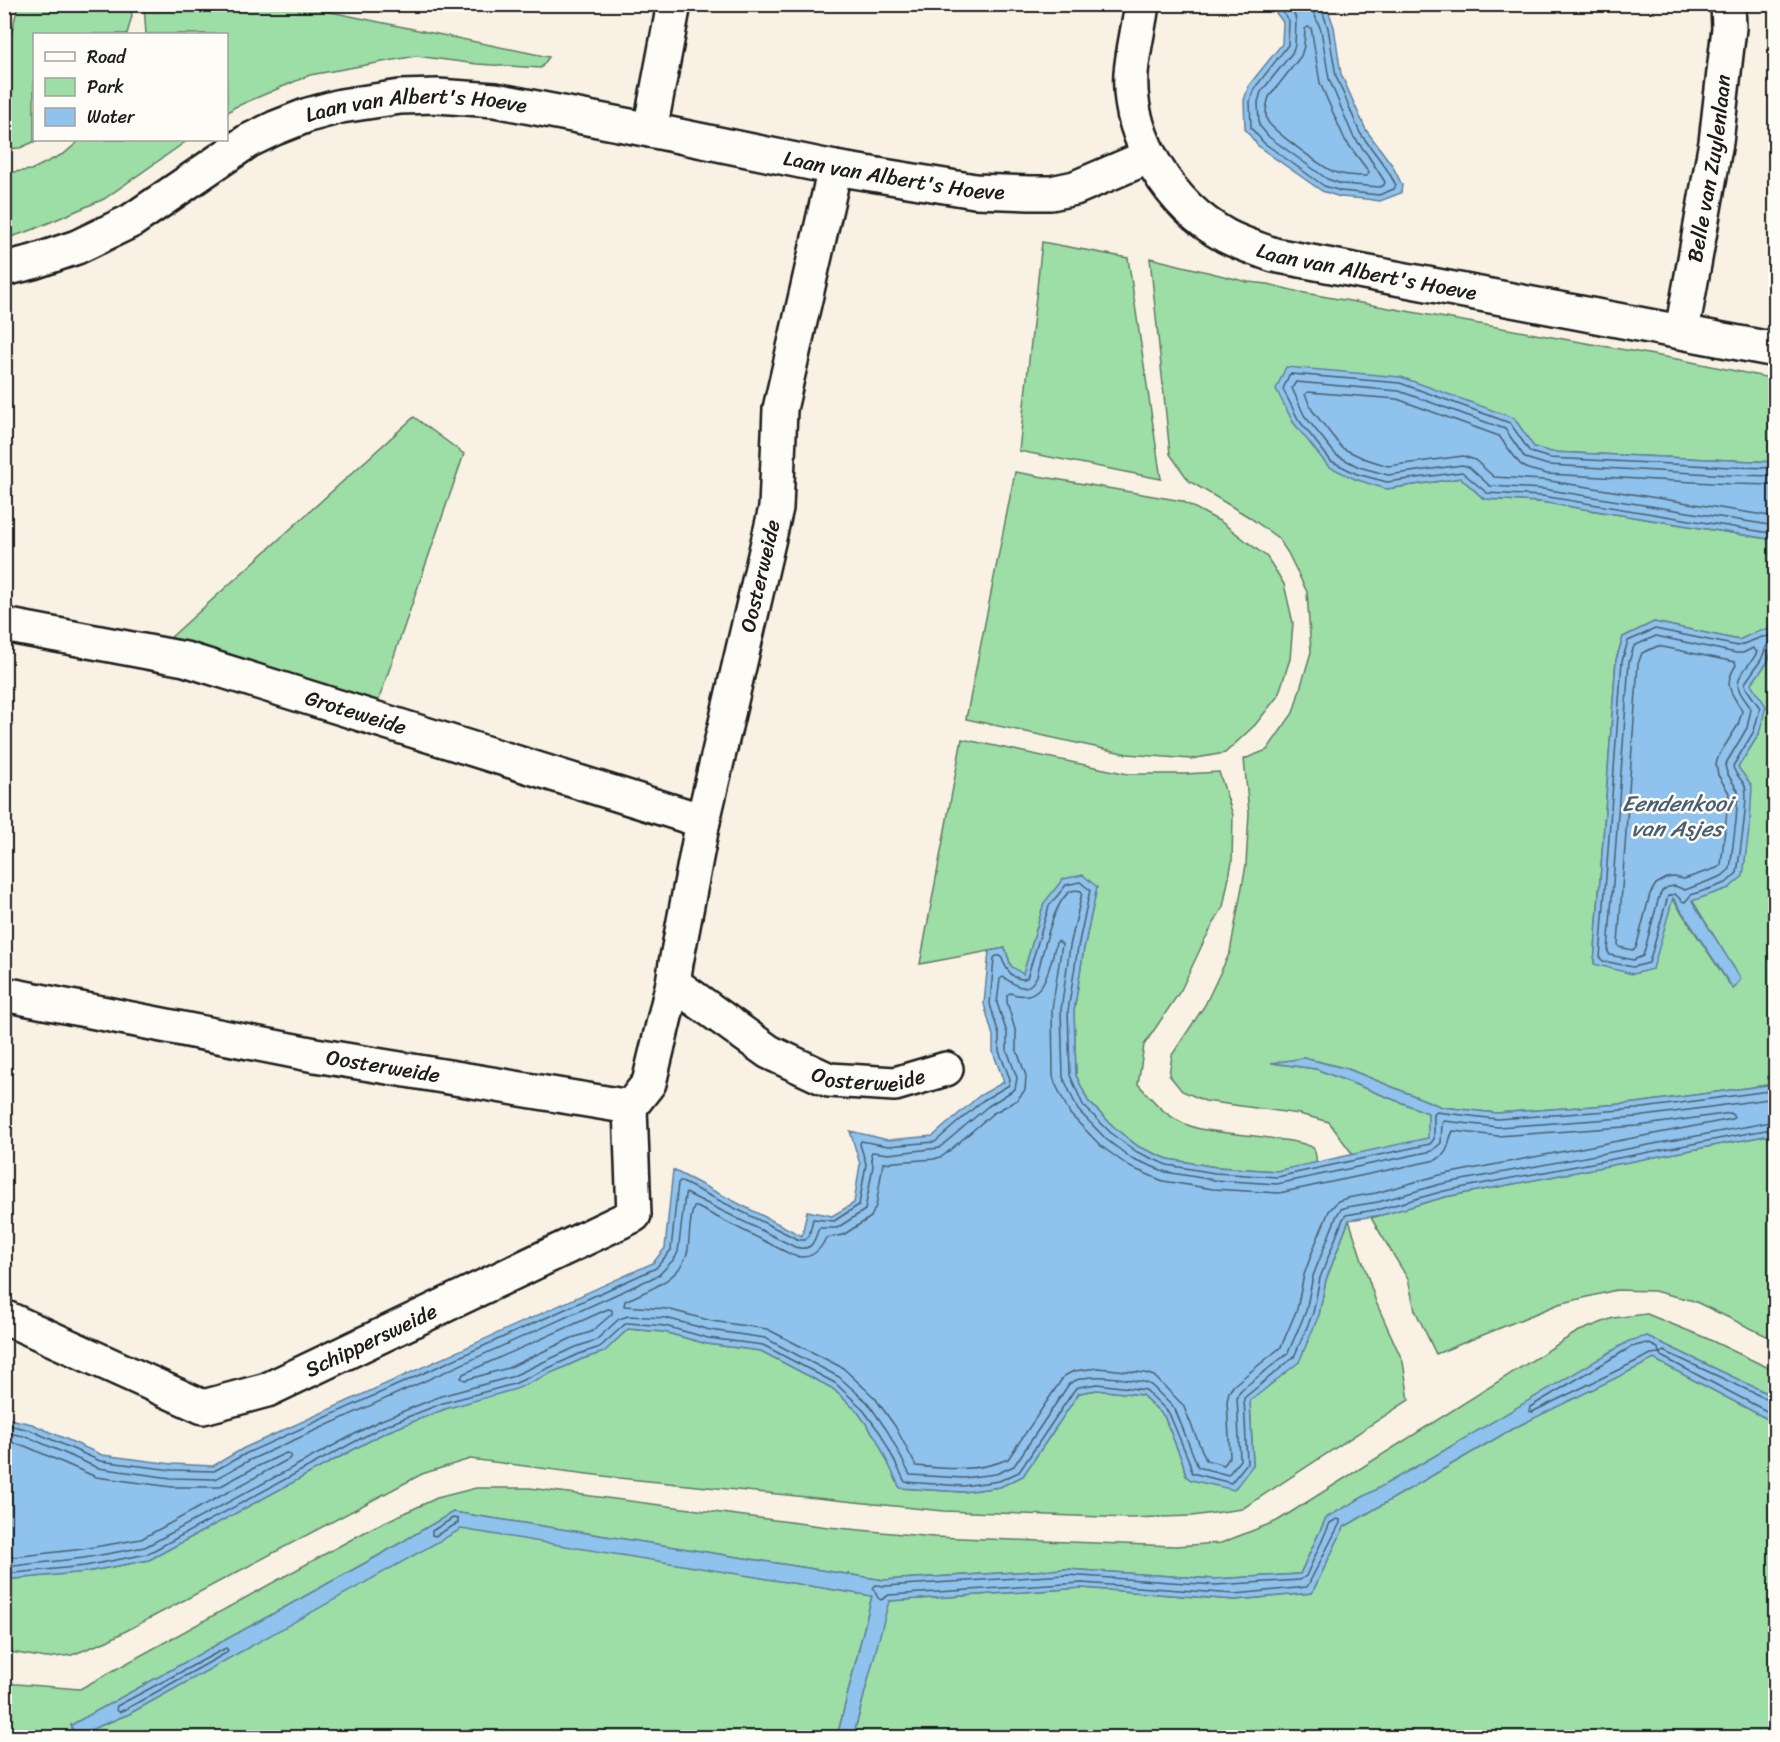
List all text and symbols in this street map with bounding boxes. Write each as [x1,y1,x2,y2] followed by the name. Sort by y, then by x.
[33,33,228,141] legend
[87,41,127,73] text: Road
[87,71,124,103] text: Park
[1676,72,1743,265] street label: Belle van Zuylenlaan
[301,77,530,134] street label: Laan van Albert's Hoeve
[87,101,136,133] text: Water
[780,139,1005,211] street label: Laan van Albert's Hoeve
[1251,231,1480,312] street label: Laan van Albert's Hoeve
[729,516,792,636] street label: Oosterweide
[300,679,412,746] street label: Groteweide
[1622,784,1737,848] water label: Eendenkooi van Asjes
[323,1038,443,1094] street label: Oosterweide
[805,1055,930,1103] street label: Oosterweide
[298,1292,444,1388] street label: Schippersweide

